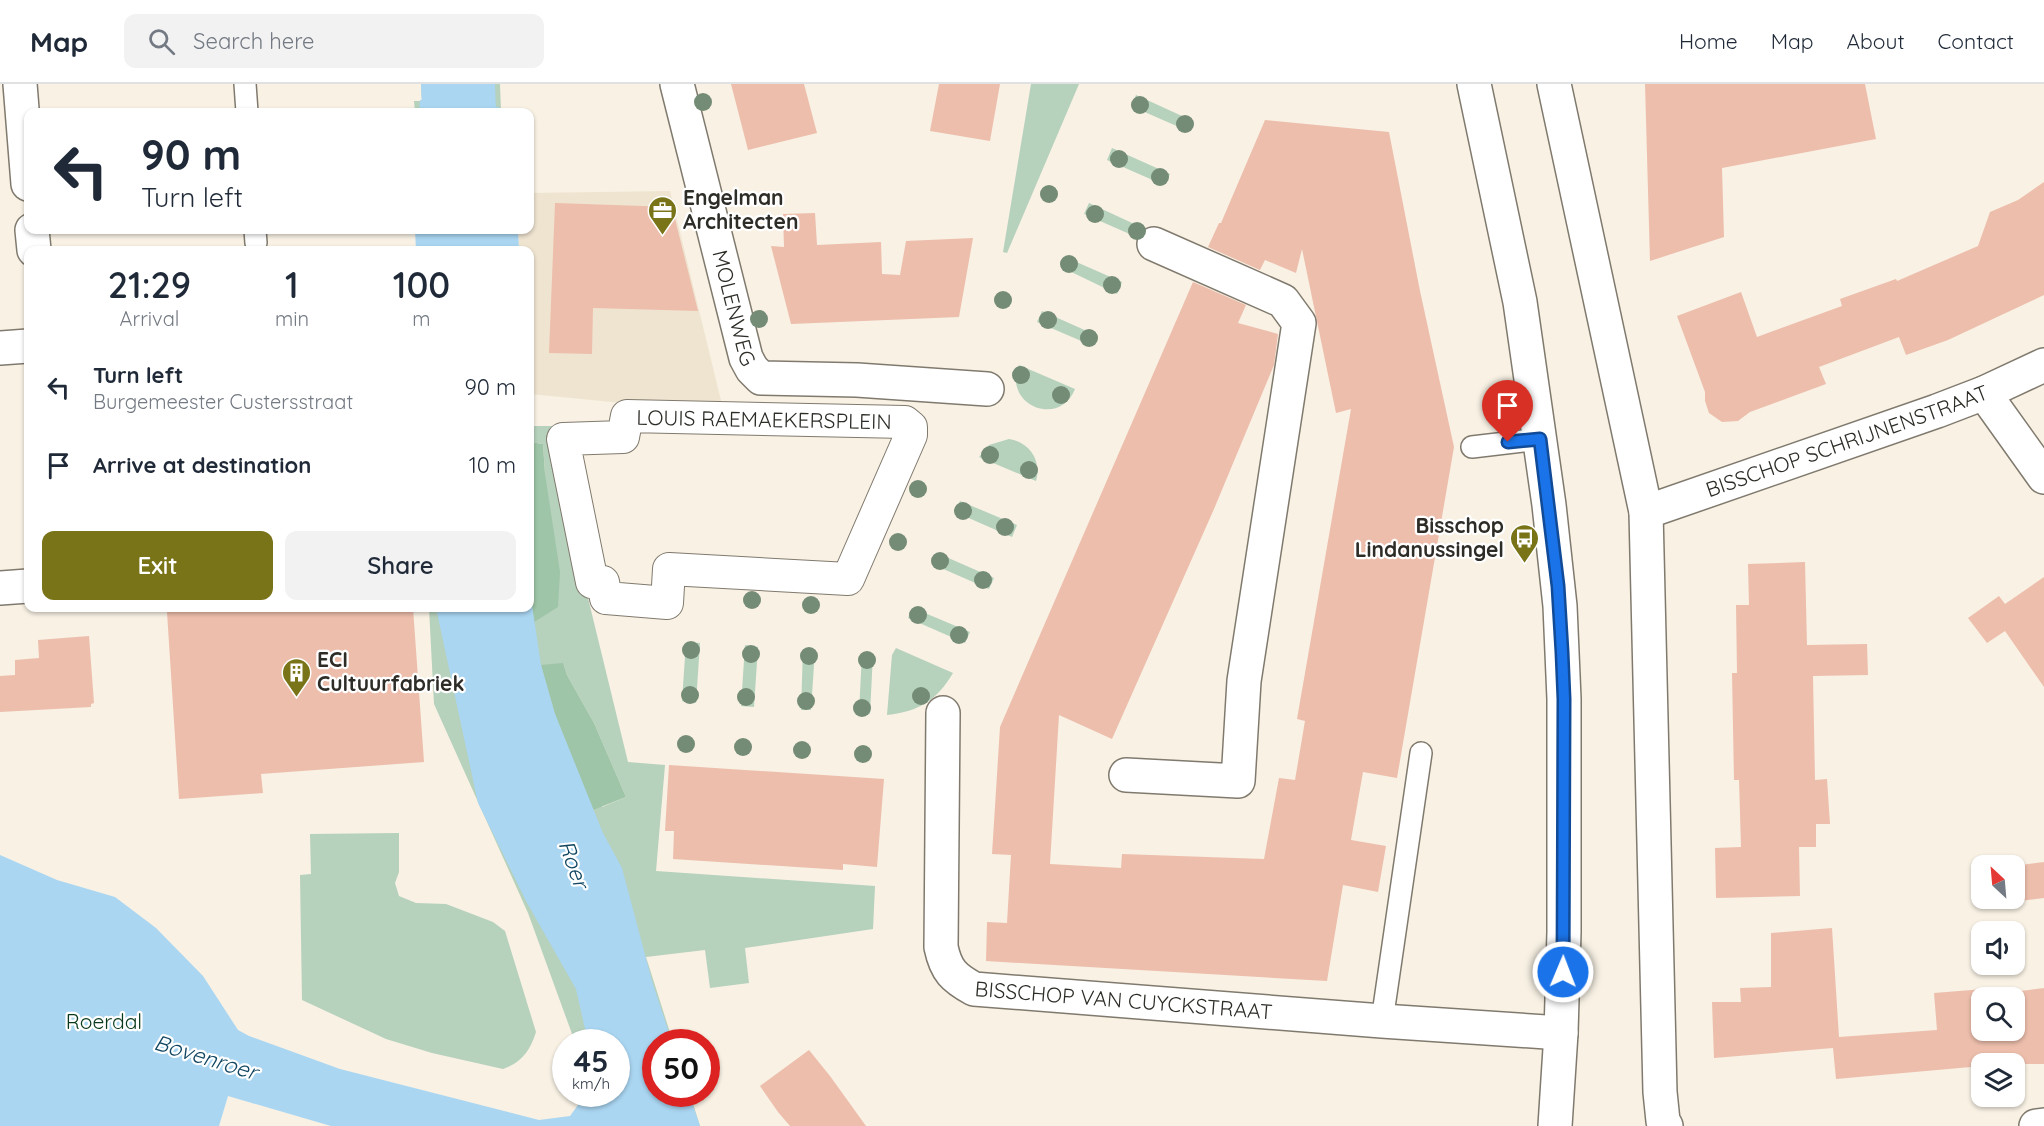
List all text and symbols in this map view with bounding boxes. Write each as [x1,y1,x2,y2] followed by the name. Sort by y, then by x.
[124,14,544,68] search box
[30,24,88,59] text: Map
[145,25,178,58] icon: search
[193,27,315,55] text: Search here
[1679,28,1738,54] text: Home
[1771,28,1814,54] text: Map
[1847,28,1905,54] text: About
[1938,28,2014,54] text: Contact
[141,128,241,181] text: 90 m
[42,132,120,210] icon: left
[141,180,243,214] text: Turn left
[683,184,798,234] place label: Engelman Architecten
[646,194,678,236] office icon: Engelman Architecten
[707,247,762,371] street label: MOLENWEG
[108,262,191,307] text: 21:29
[285,262,299,307] text: 1
[393,262,450,307] text: 100
[120,306,179,331] text: Arrival
[275,306,309,331] text: min
[412,306,431,331] text: m
[93,361,183,389] text: Turn left
[42,371,75,404] icon: left
[465,373,516,401] text: 90 m
[1702,379,1992,502] street label: BISSCHOP SCHRIJNENSTRAAT
[1482,380,1533,442] pin
[93,389,353,414] text: Burgemeester Custersstraat
[1491,389,1524,422] icon: arrive
[636,404,892,434] street label: LOUIS RAEMAEKERSPLEIN
[42,449,75,482] icon: arrive
[93,451,311,479] text: Arrive at destination
[469,451,516,479] text: 10 m
[1355,512,1504,562] place label: Bisschop Lindanussingel
[1509,522,1541,564] bus stop icon: Bisschop Lindanussingel
[42,531,273,600] button: Exit
[285,531,516,600] button: Share
[317,646,464,696] place label: ECI Cultuurfabriek
[280,656,312,698] building icon: ECI Cultuurfabriek
[552,836,596,894] water label: Roer
[1971,855,2025,909] north arrow
[1971,855,2025,1107] map controls
[1971,921,2025,975] button: sound
[1531,940,1595,1004] position arrow
[974,975,1274,1024] street label: BISSCHOP VAN CUYCKSTRAAT
[1971,987,2025,1041] button: search
[66,1008,142,1034] park label: Roerdal
[151,1028,263,1087] water label: Bovenroer
[642,1029,720,1107] speed limit sign: 50
[574,1042,608,1080] text: 45
[1971,1053,2025,1107] button: layers
[572,1074,610,1093] text: km/h

